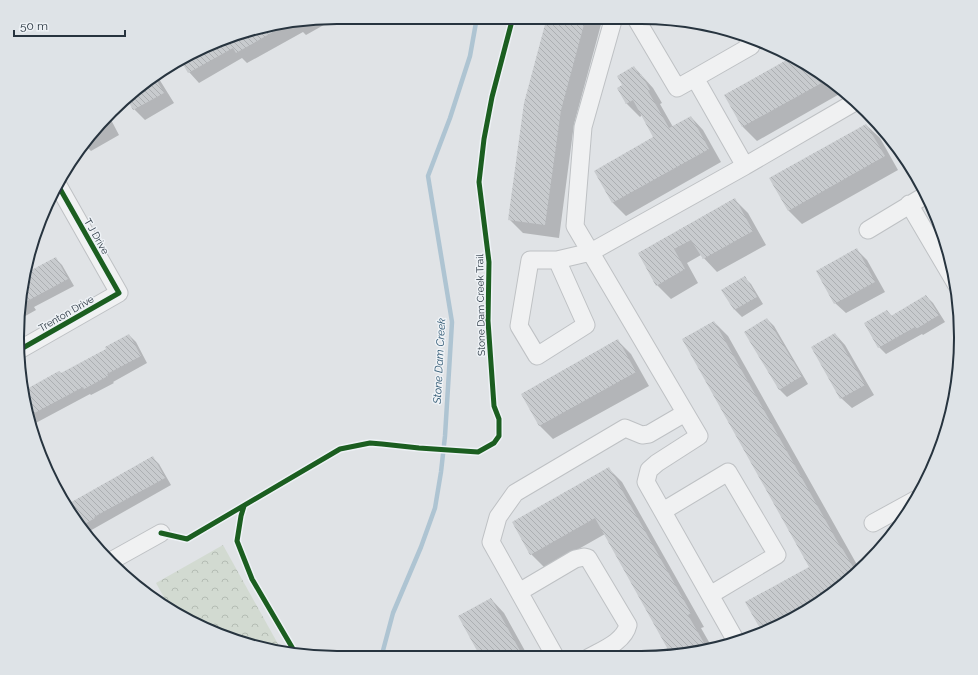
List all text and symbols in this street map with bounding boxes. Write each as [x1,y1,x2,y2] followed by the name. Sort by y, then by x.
[14,12,125,38] scale bar
[20,19,48,33] text: 50 m
[82,216,111,256] street label: T J Drive
[474,253,487,356] street label: Stone Dam Creek Trail
[37,293,96,334] street label: Trenton Drive
[431,318,448,405] water label: Stone Dam Creek

